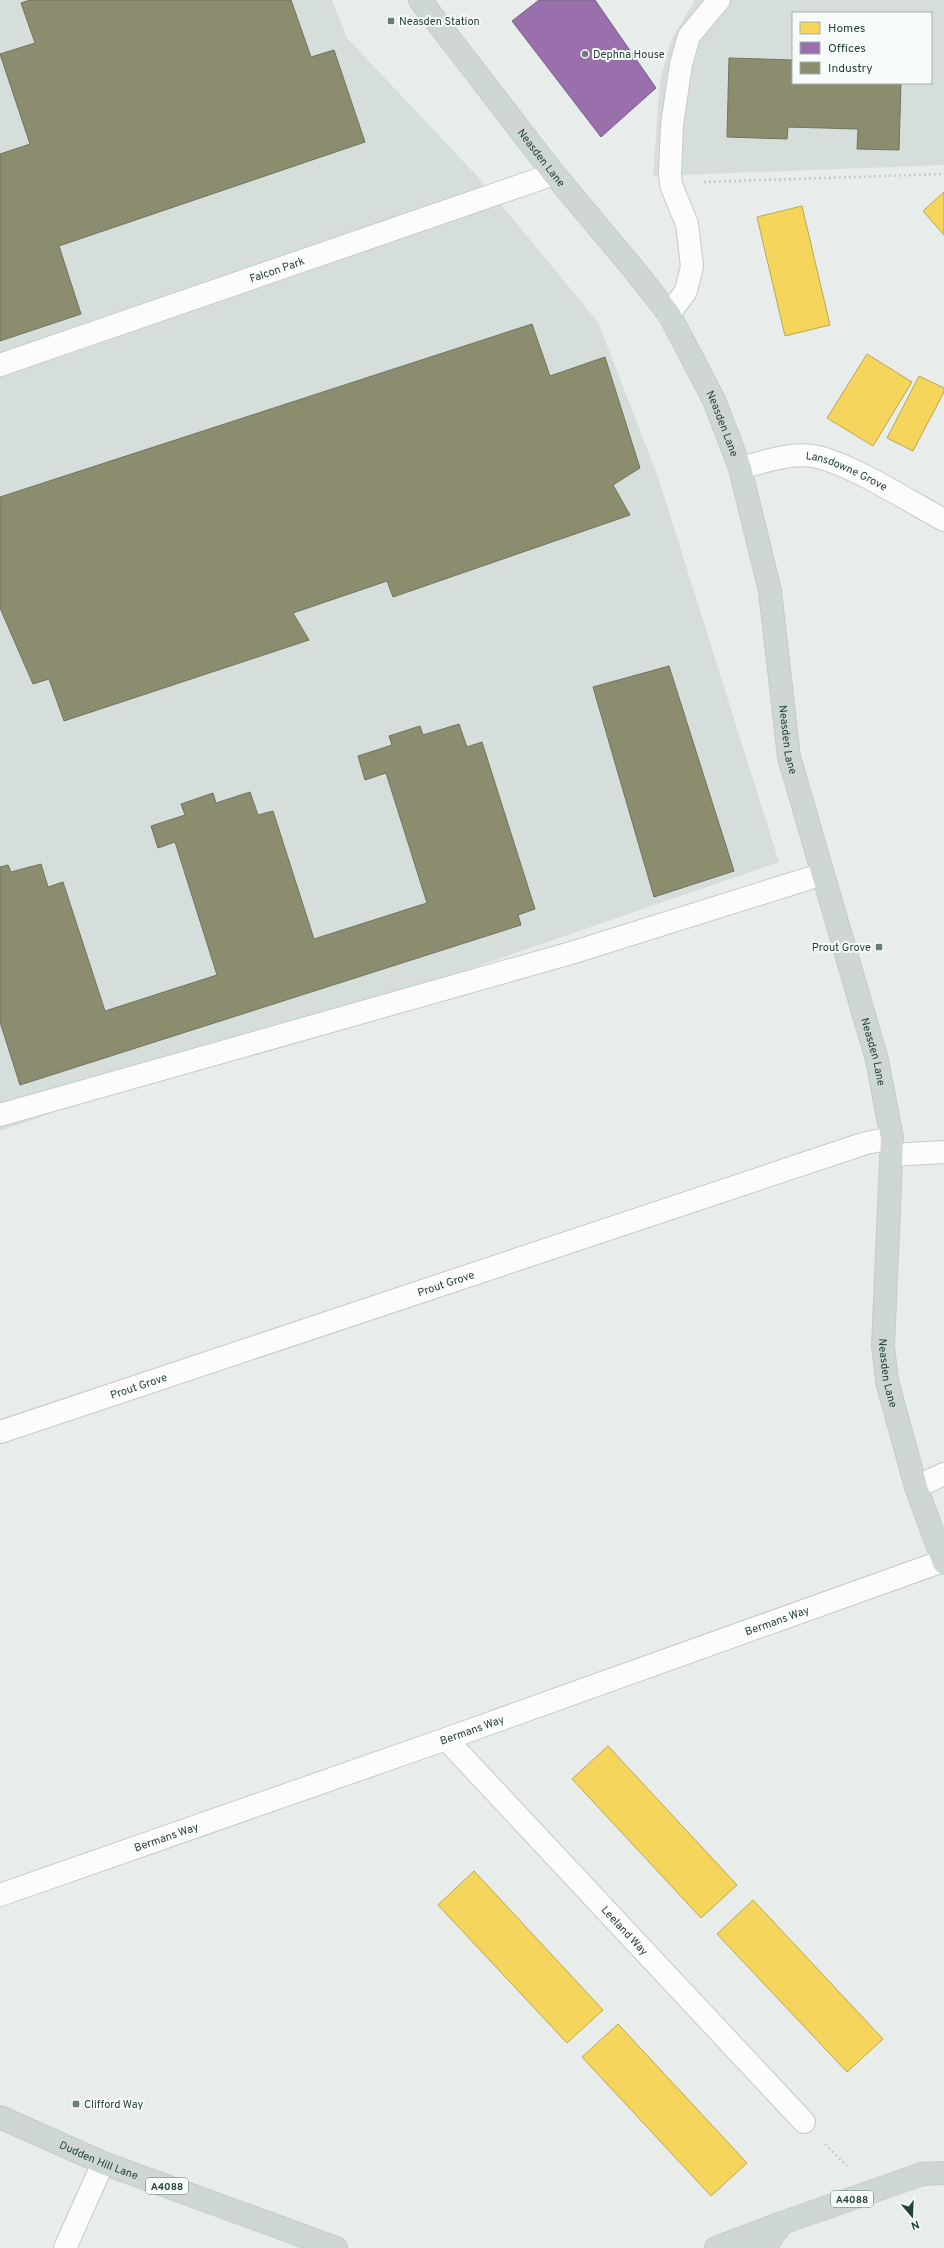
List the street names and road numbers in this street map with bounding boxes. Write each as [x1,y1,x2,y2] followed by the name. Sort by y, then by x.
[514,126,568,190] street label: Neasden Lane
[248,254,307,286] street label: Falcon Park
[702,388,741,459] street label: Neasden Lane
[805,449,889,495] street label: Lansdowne Grove
[775,704,800,776] street label: Neasden Lane
[857,1016,888,1087] street label: Neasden Lane
[416,1268,477,1300] street label: Prout Grove
[875,1338,900,1409] street label: Neasden Lane
[108,1371,169,1403] street label: Prout Grove
[743,1603,811,1639] street label: Bermans Way
[438,1713,506,1749] street label: Bermans Way
[132,1820,201,1856] street label: Bermans Way
[598,1903,651,1959] street label: Leeland Way
[57,2138,140,2183] street label: Dudden Hill Lane
[146,2178,188,2194] road number: A4088
[831,2191,873,2207] road number: A4088

